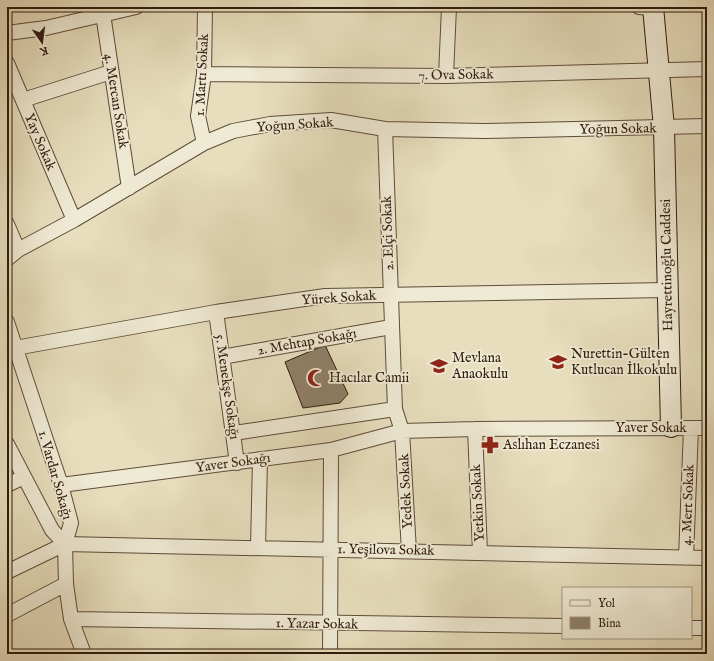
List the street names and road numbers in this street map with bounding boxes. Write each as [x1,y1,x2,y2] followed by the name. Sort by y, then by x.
[191,33,213,117] street label: 1. Martı Sokak
[100,52,132,150] street label: 4. Mercan Sokak
[418,65,494,85] street label: 7. Ova Sokak
[20,111,60,174] street label: Yay Sokak
[256,113,335,137] street label: Yoğun Sokak
[579,119,657,139] street label: Yoğun Sokak
[378,195,398,271] street label: 2. Elçi Sokak
[657,198,677,331] street label: Hayrettinoğlu Caddesi
[301,286,377,310] street label: Yürek Sokak
[256,324,358,360] street label: 2. Mehtap Sokağı
[211,333,243,441] street label: 5. Menekşe Sokağı
[615,419,687,437] street label: Yaver Sokak
[34,428,76,522] street label: 1. Vardar Sokağı
[194,449,272,477] street label: Yaver Sokağı
[395,452,417,529] street label: Yedek Sokak
[467,463,489,542] street label: Yetkin Sokak
[678,464,698,546] street label: 4. Mert Sokak
[337,540,435,560] street label: 1. Yeşilova Sokak
[275,614,359,634] street label: 1. Yazar Sokak

